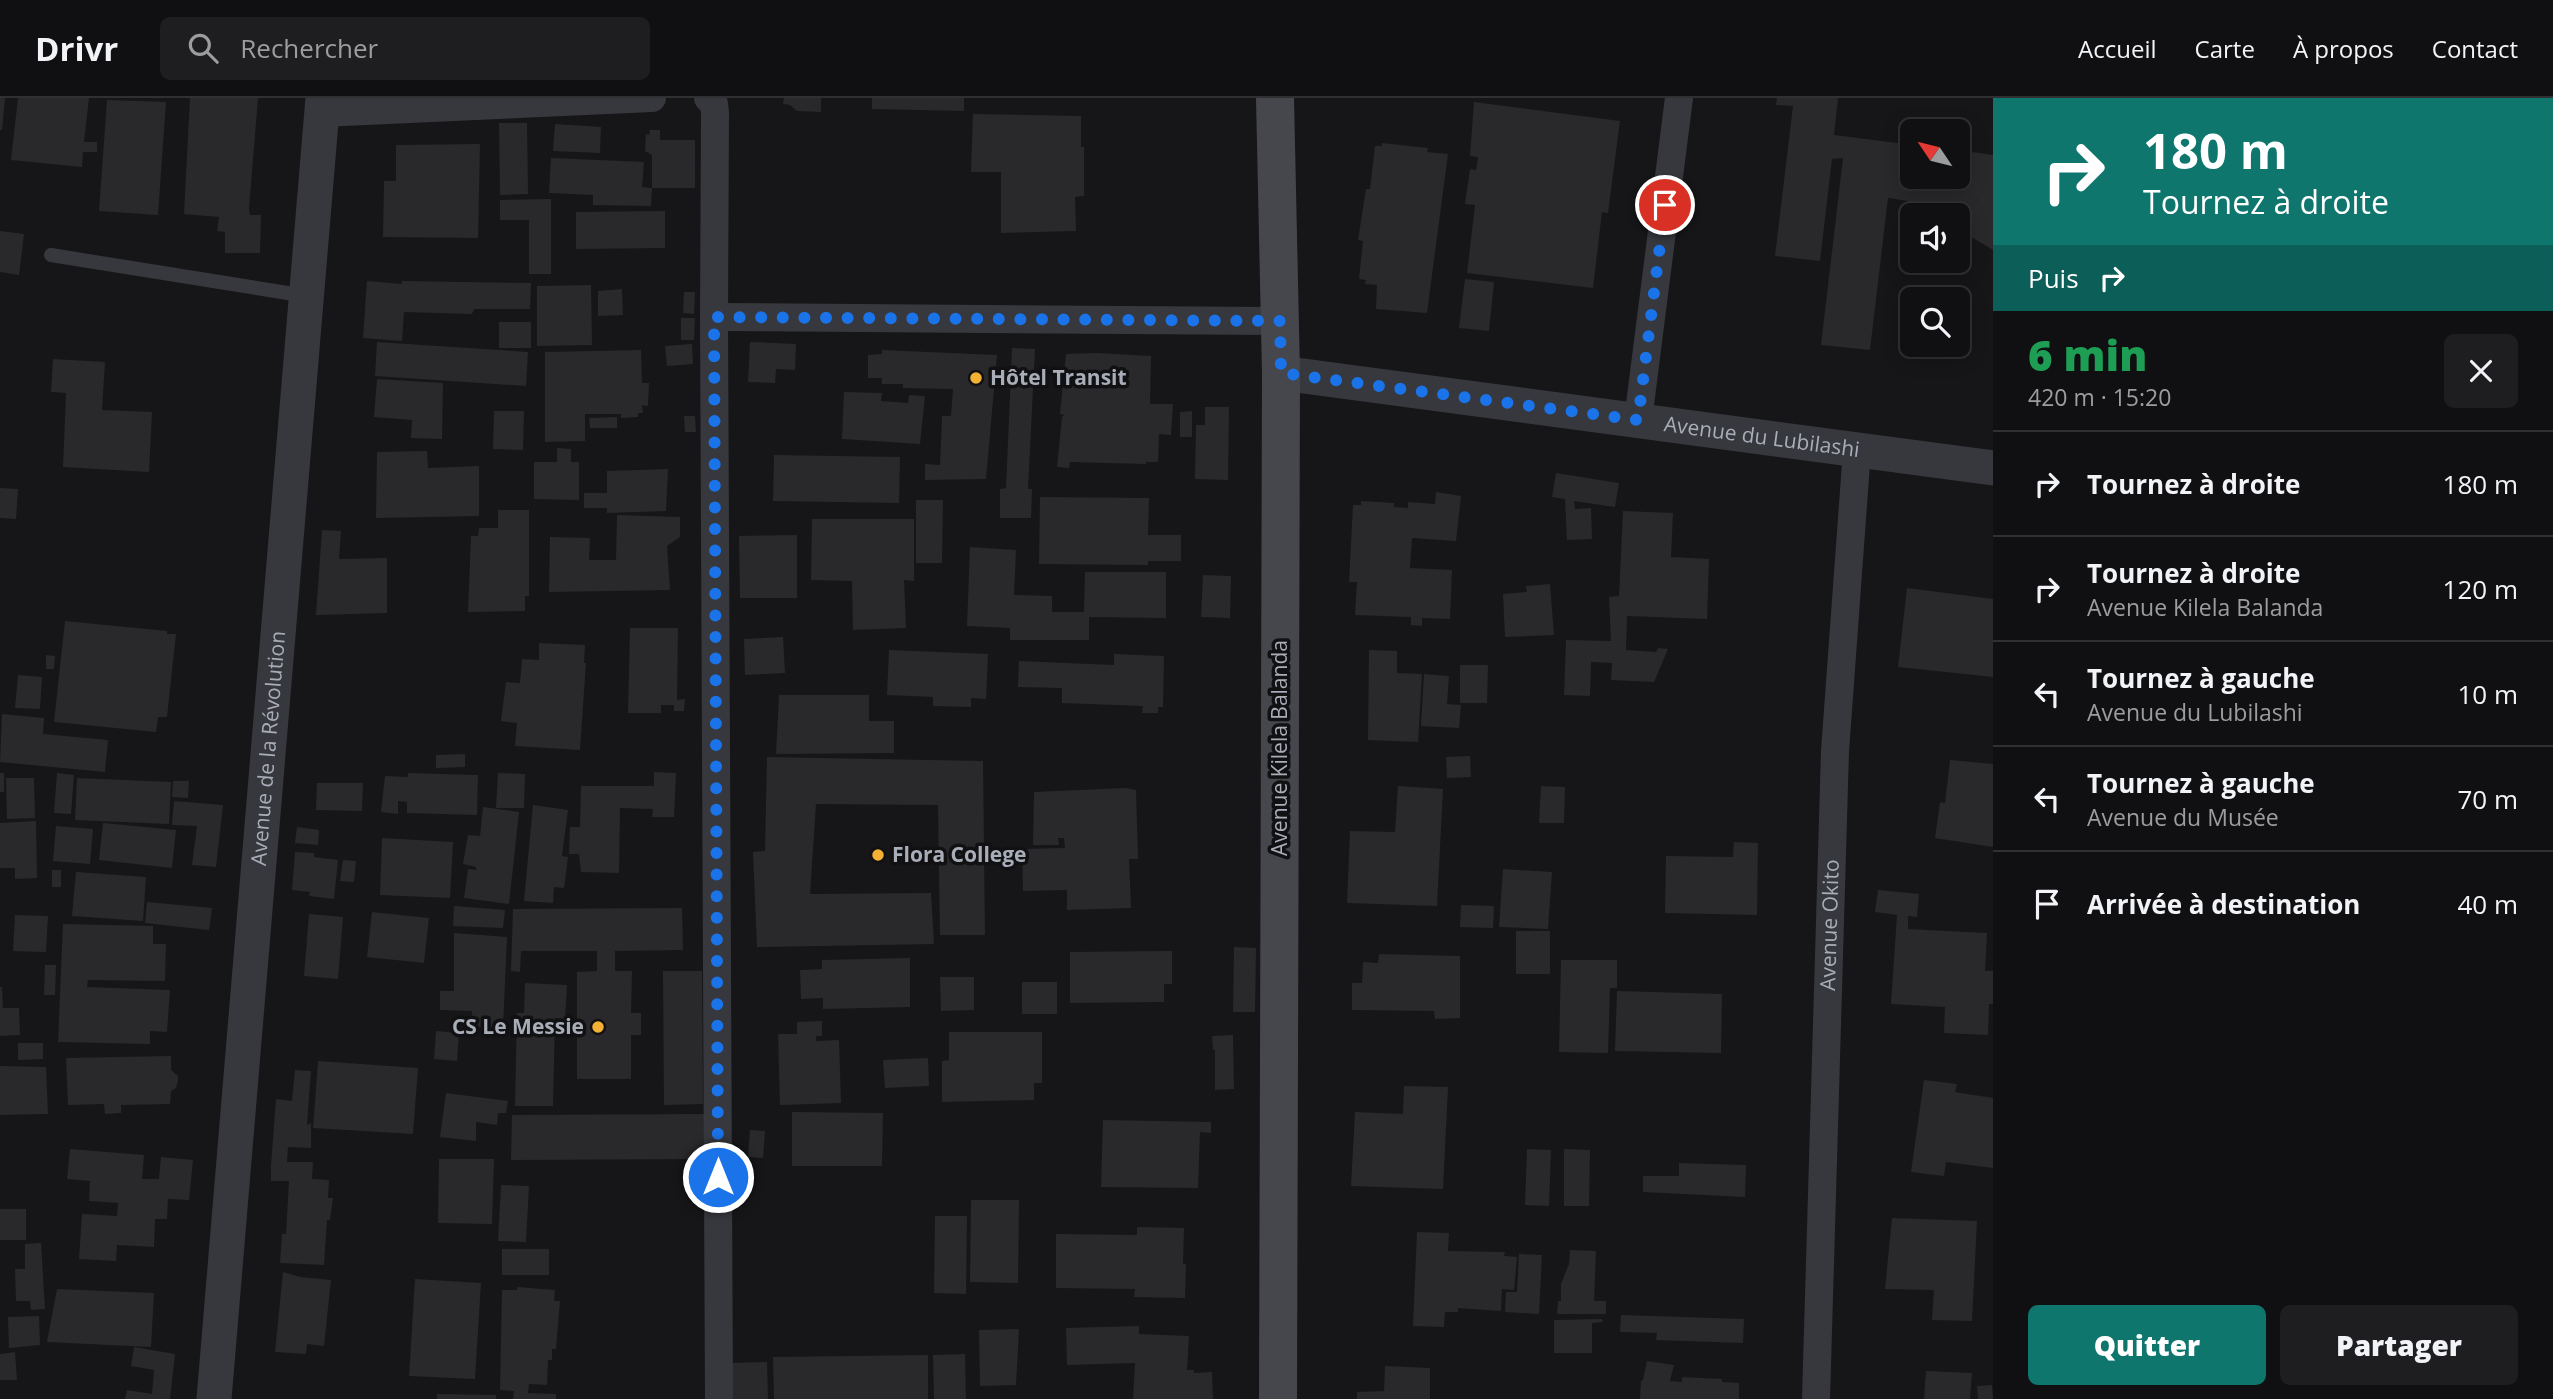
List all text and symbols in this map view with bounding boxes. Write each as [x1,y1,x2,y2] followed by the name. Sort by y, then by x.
[160,17,650,80] search box
[35,26,118,71] text: Drivr
[184,29,222,67] icon: search
[240,30,378,66] text: Rechercher
[2078,32,2157,65] text: Accueil
[2195,32,2255,65] text: Carte
[2293,32,2394,65] text: À propos
[2432,32,2518,65] text: Contact
[2143,117,2288,183] text: 180 m
[1900,119,1970,189] north arrow
[1900,119,1970,357] map controls
[2028,126,2119,217] icon: right
[1635,175,1695,235] pin
[2143,180,2389,223] text: Tournez à droite
[1646,186,1684,224] icon: arrive
[1900,203,1970,273] button: sound
[2093,259,2131,297] icon: right
[2028,260,2079,296] text: Puis
[1900,287,1970,357] button: search
[2028,326,2147,383] text: 6 min
[2444,334,2518,408] button: close
[990,363,1127,391] place label: Hôtel Transit
[968,370,984,386] marker: Hôtel Transit
[2028,381,2171,413] text: 420 m · 15:20
[1662,409,1861,463] street label: Avenue du Lubilashi
[2028,465,2066,503] icon: right
[2087,466,2300,502] text: Tournez à droite
[2443,466,2518,502] text: 180 m
[2087,555,2300,591] text: Tournez à droite
[2028,570,2066,608] icon: right
[2443,571,2518,607] text: 120 m
[2087,591,2323,623] text: Avenue Kilela Balanda
[244,630,291,867] street label: Avenue de la Révolution
[1265,640,1293,856] street label: Avenue Kilela Balanda
[2087,660,2315,696] text: Tournez à gauche
[2028,675,2066,713] icon: left
[2457,676,2518,712] text: 10 m
[2087,696,2303,728] text: Avenue du Lubilashi
[2087,765,2315,801] text: Tournez à gauche
[2028,780,2066,818] icon: left
[2457,781,2518,817] text: 70 m
[2087,801,2279,833] text: Avenue du Musée
[892,840,1027,868] place label: Flora College
[870,847,886,863] marker: Flora College
[1813,859,1845,991] street label: Avenue Okito
[2028,885,2066,923] icon: arrive
[2087,886,2360,922] text: Arrivée à destination
[2457,886,2518,922] text: 40 m
[452,1012,584,1040] place label: CS Le Messie
[590,1019,606,1035] marker: CS Le Messie
[681,1140,755,1214] position arrow
[2028,1305,2266,1385] button: Quitter
[2280,1305,2518,1385] button: Partager

